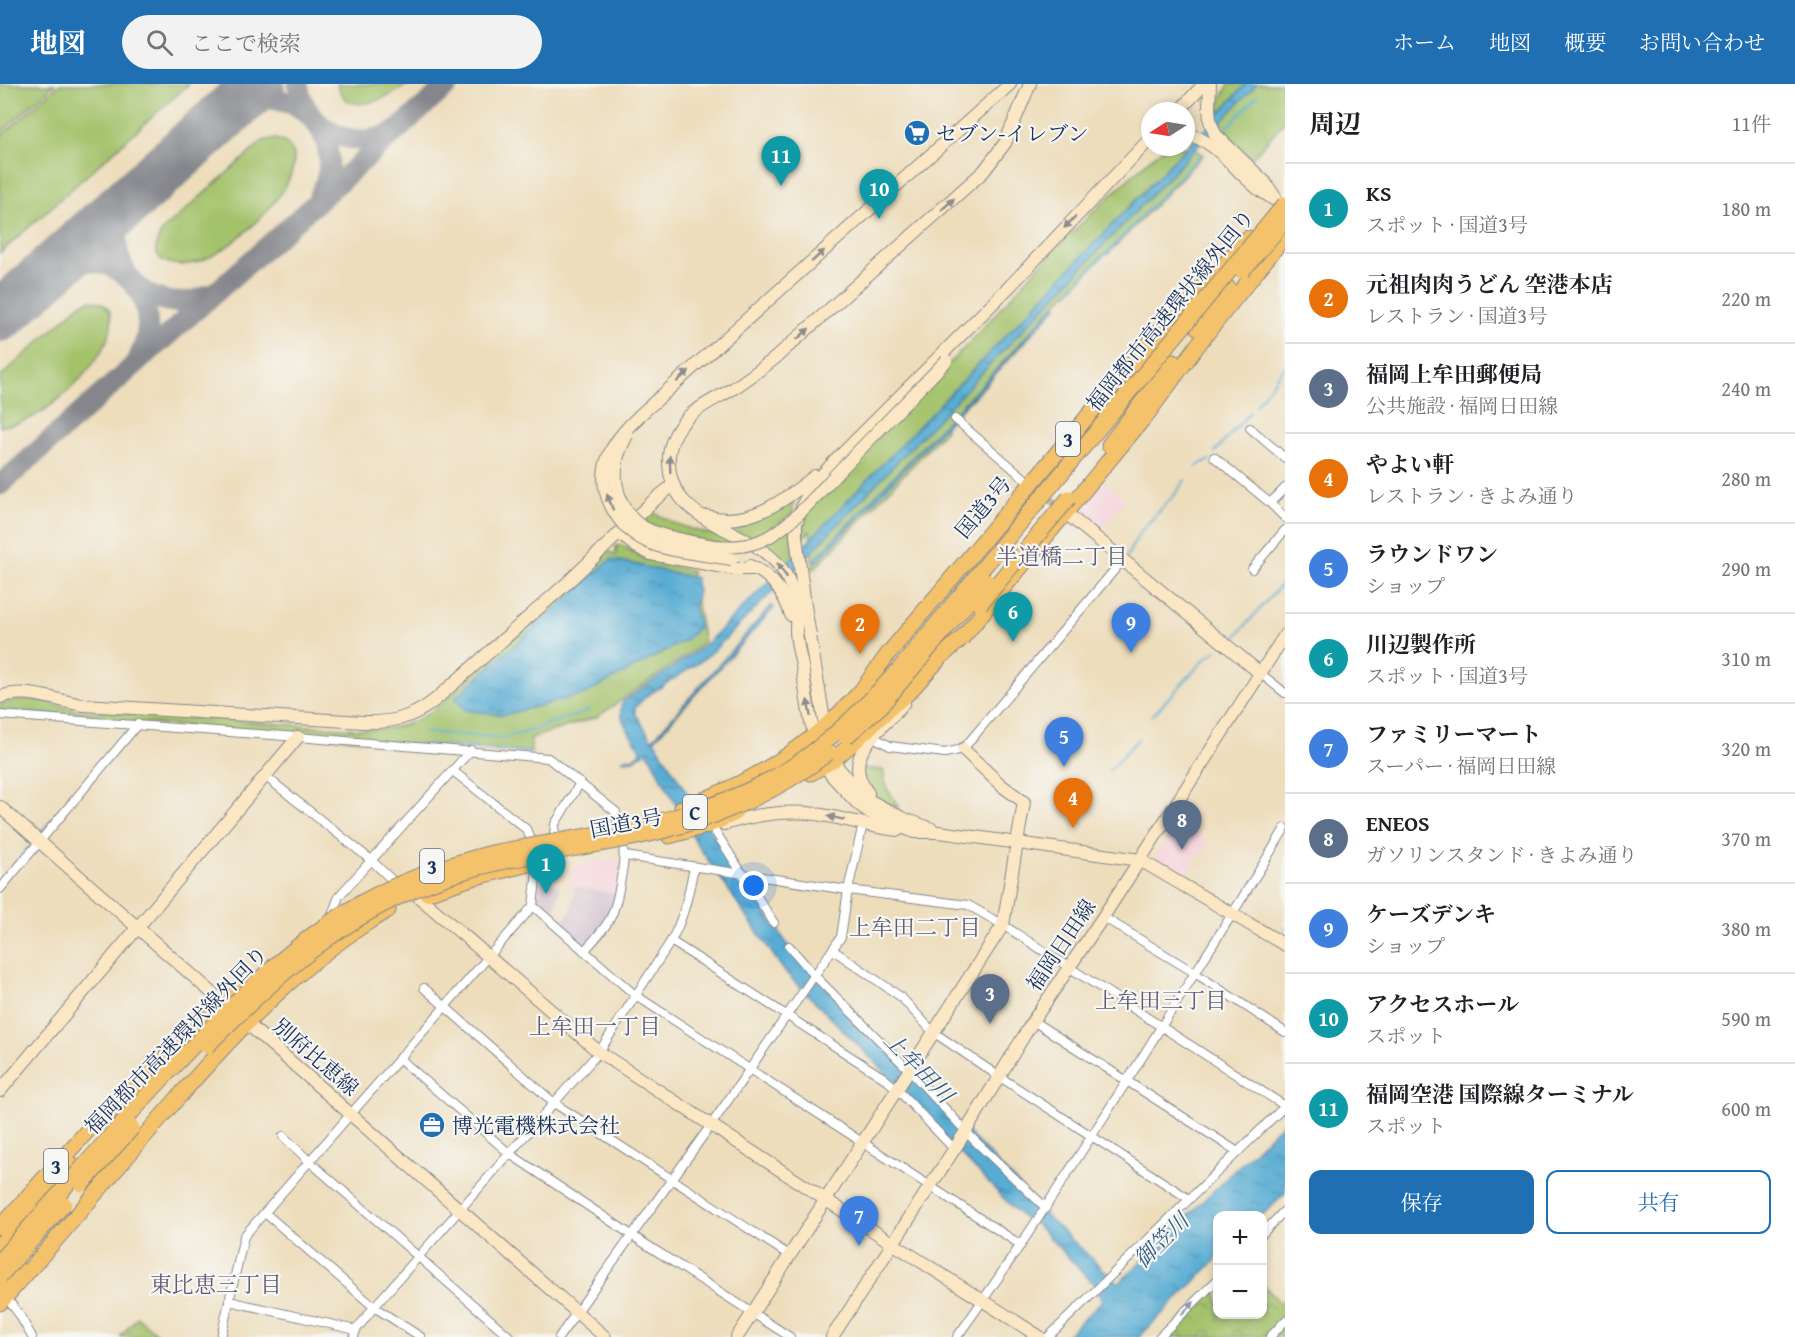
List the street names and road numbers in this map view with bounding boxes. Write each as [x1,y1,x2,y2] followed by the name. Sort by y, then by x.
[1079,202,1261,418] street label: 福岡都市高速環状線外回り
[1056,422,1080,456] road number: 3
[948,469,1018,545] street label: 国道3号
[683,795,707,829] road number: C
[587,801,665,845] street label: 国道3号
[420,849,444,883] road number: 3
[1019,893,1103,997] street label: 福岡日田線
[77,939,275,1141] street label: 福岡都市高速環状線外回り
[266,1011,366,1103] street label: 別府比恵線
[44,1149,68,1183] road number: 3

